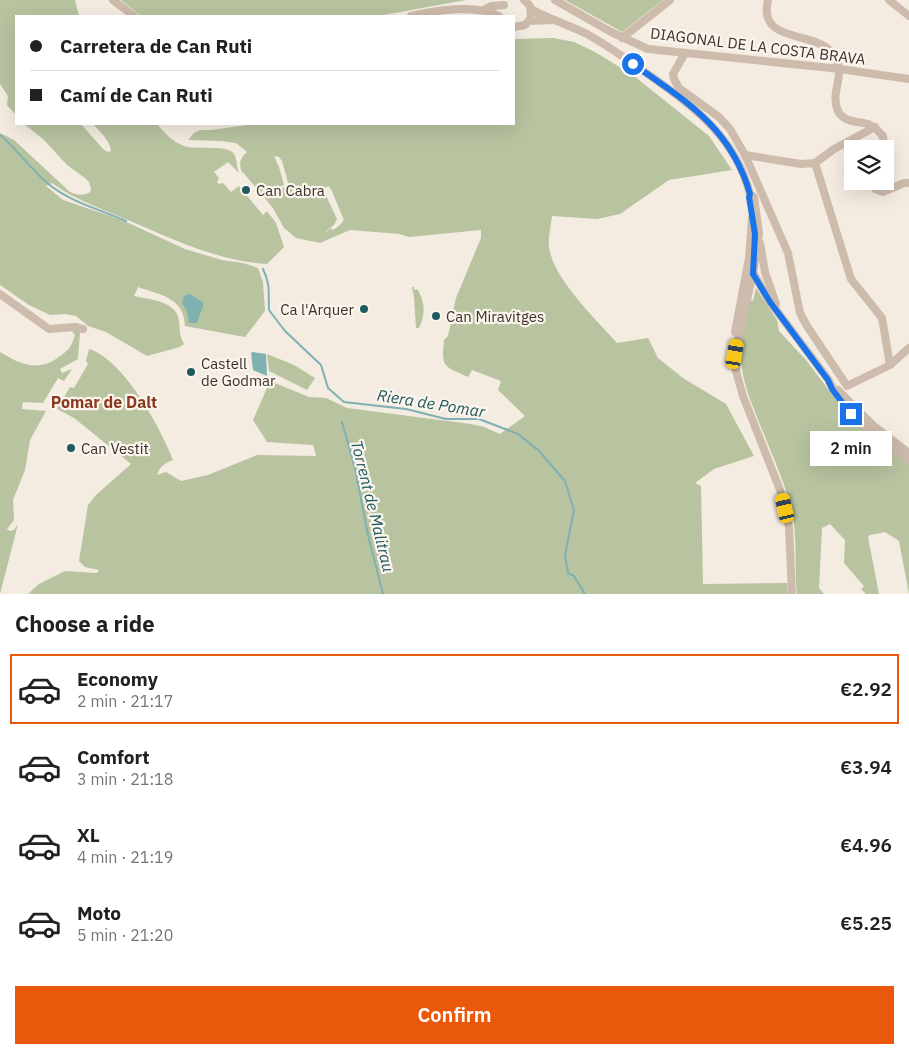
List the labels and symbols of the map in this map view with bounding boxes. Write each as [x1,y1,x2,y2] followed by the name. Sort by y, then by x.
[649,23,867,69] street label: DIAGONAL DE LA COSTA BRAVA
[622,53,644,75] route start
[256,181,325,200] place label: Can Cabra
[240,184,252,196] marker: Can Cabra
[280,300,354,319] place label: Ca l'Arquer
[358,303,370,315] marker: Ca l'Arquer
[446,307,544,326] place label: Can Miravitges
[430,310,442,322] marker: Can Miravitges
[725,338,744,370] car
[201,354,276,390] place label: Castell de Godmar
[185,366,197,378] marker: Castell de Godmar
[376,385,488,422] water label: Riera de Pomar
[51,392,157,412] district label: Pomar de Dalt
[840,403,862,425] route end
[810,432,892,466] callout: 2 min
[347,438,399,574] water label: Torrent de Malitrau
[81,439,149,458] place label: Can Vestit
[65,442,77,454] marker: Can Vestit
[774,492,795,524] car

